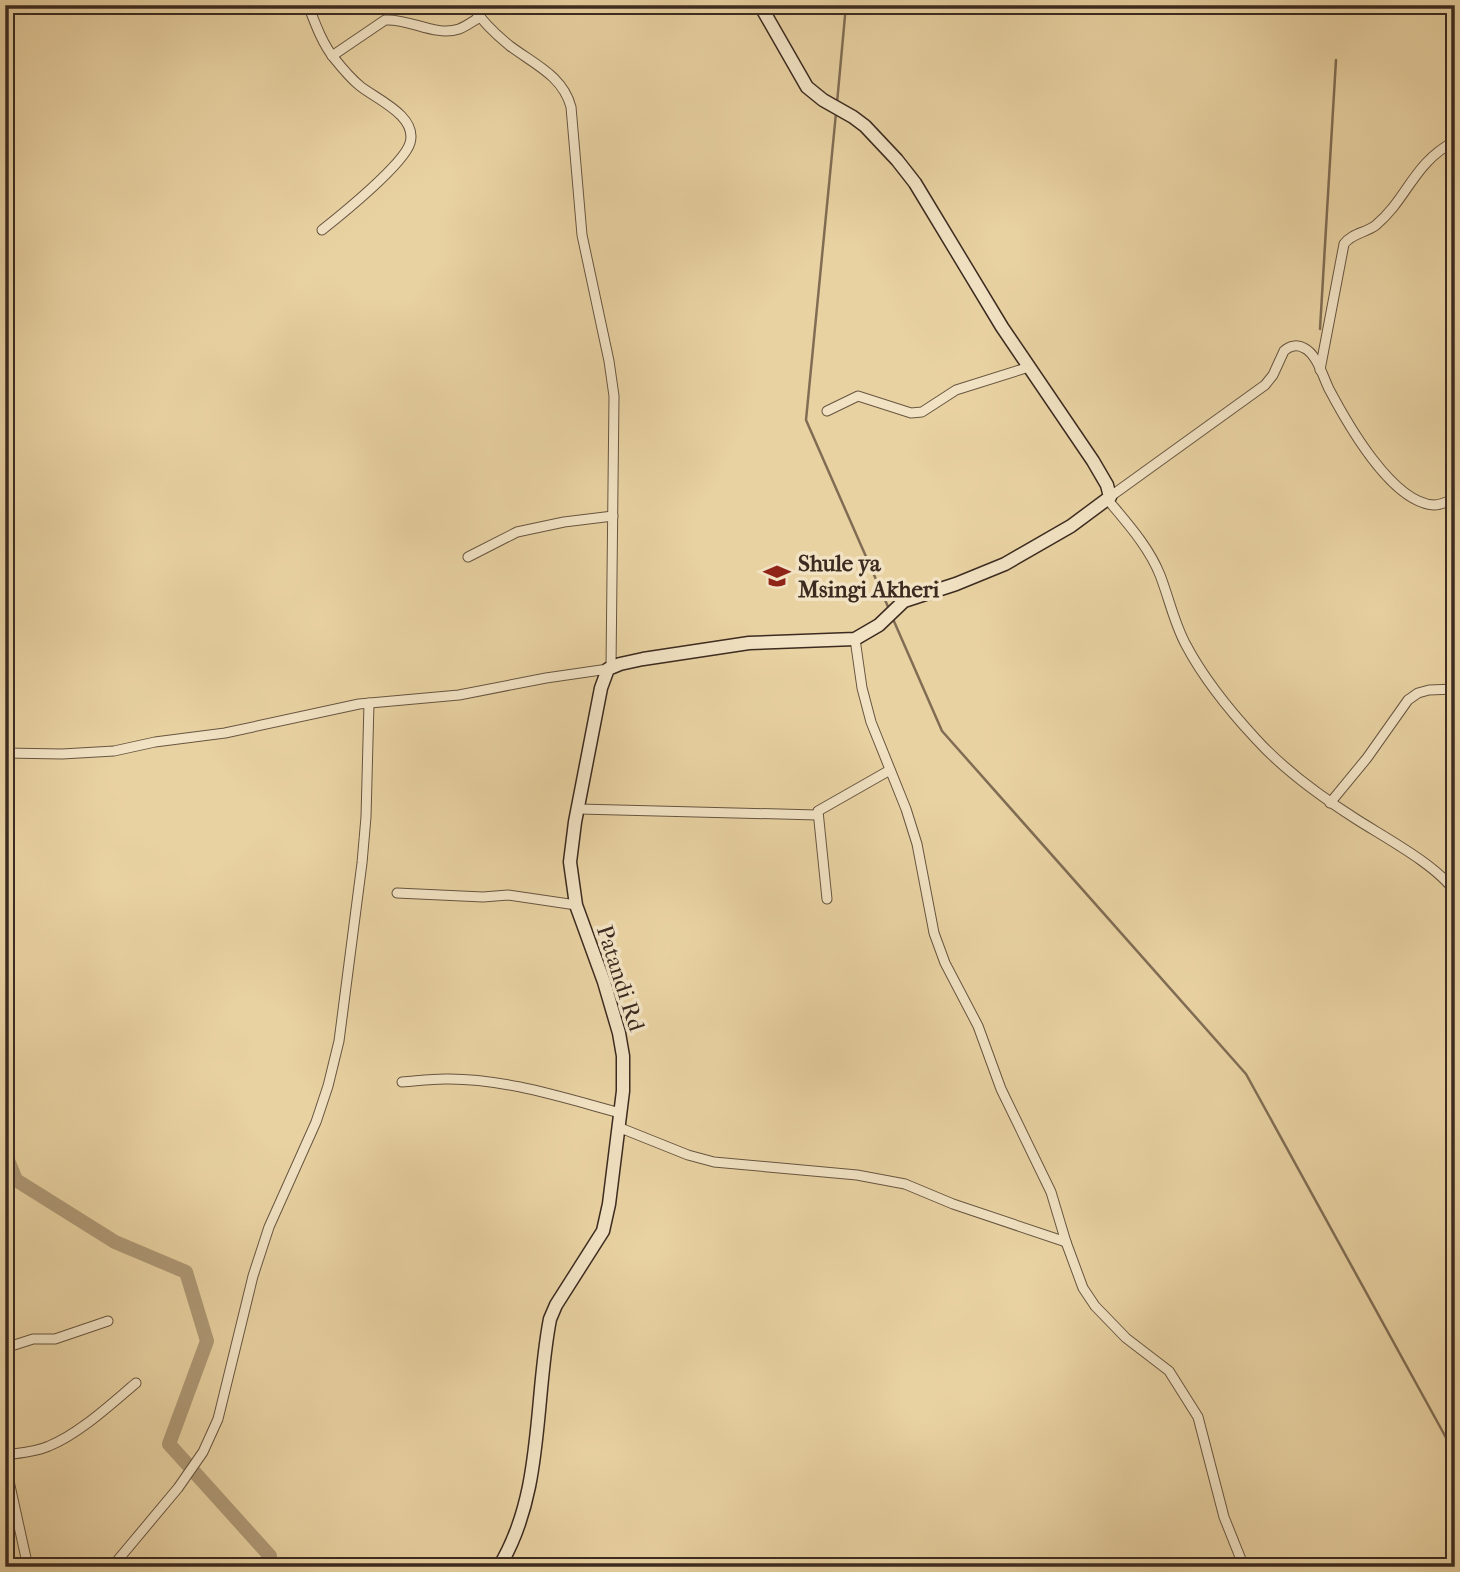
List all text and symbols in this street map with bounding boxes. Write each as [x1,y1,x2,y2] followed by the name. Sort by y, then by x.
[798,550,940,603] place label: Shule ya Msingi Akheri
[762,561,792,591] school or university icon: Shule ya Msingi Akheri
[591,922,650,1035] street label: Patandi Rd

